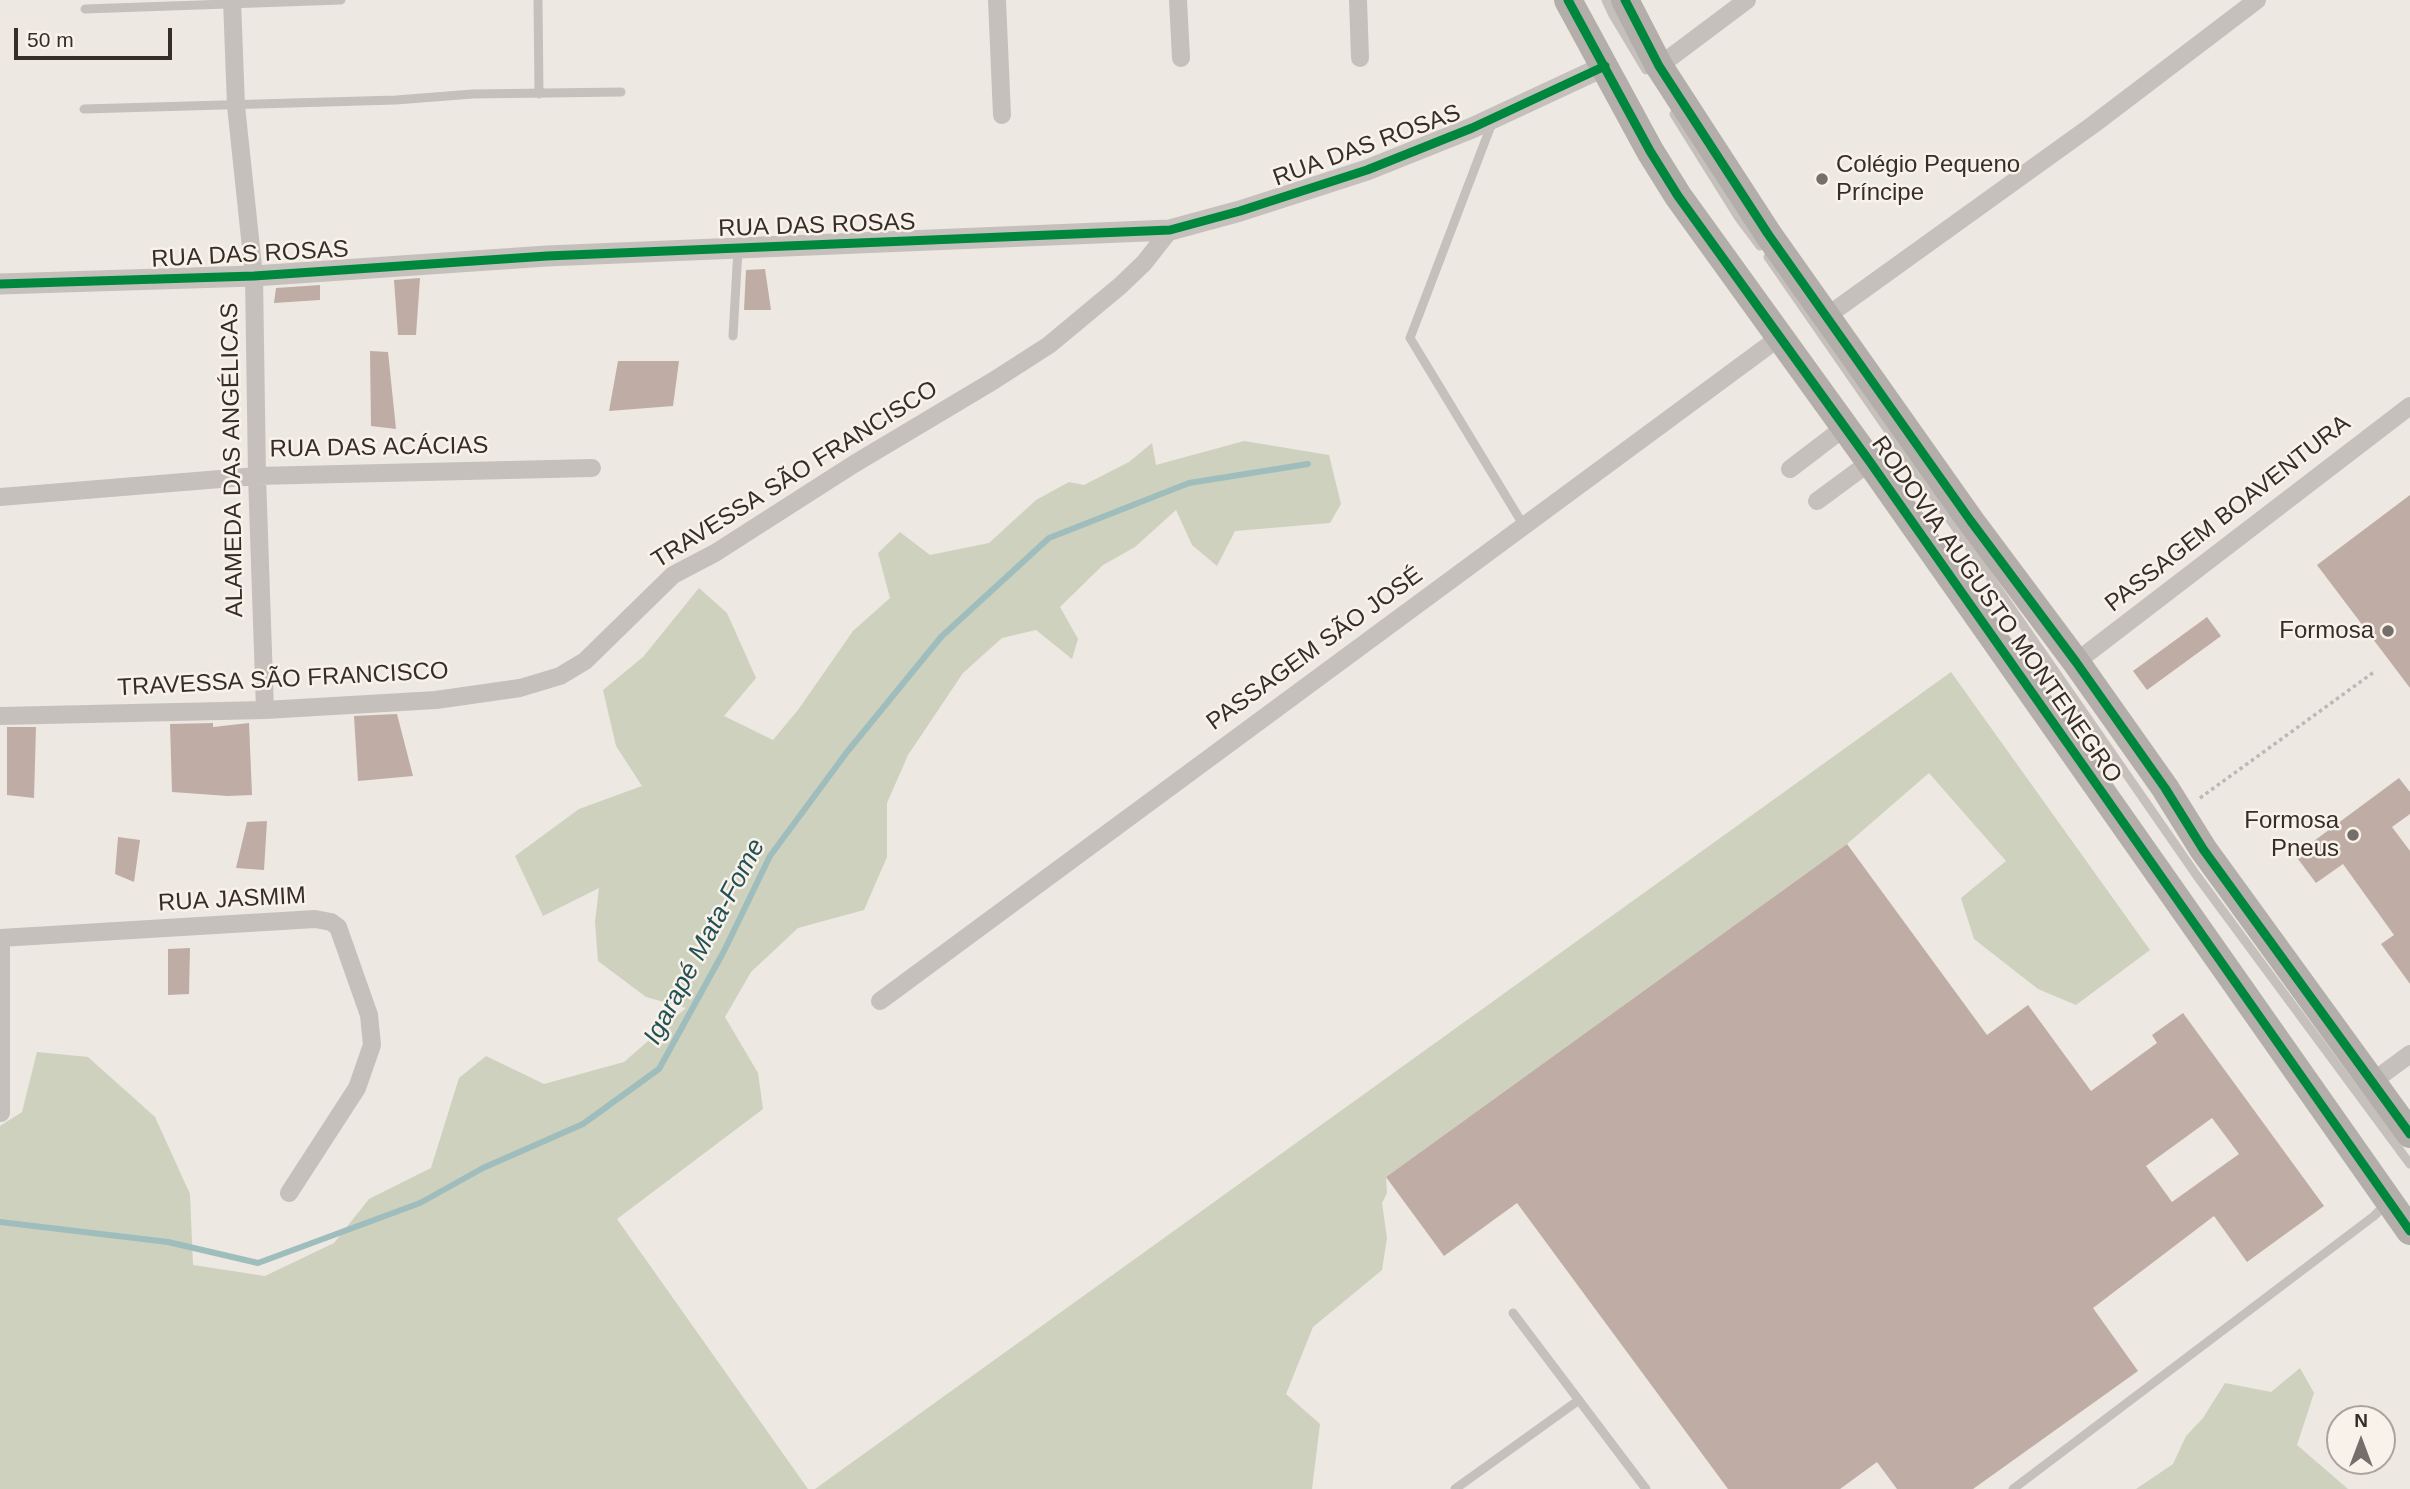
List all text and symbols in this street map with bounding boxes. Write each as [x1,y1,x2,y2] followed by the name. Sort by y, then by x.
[18,14,175,58] scale bar
[27,28,74,51] text: 50 m
[1269,99,1465,193] street label: RUA DAS ROSAS
[1836,151,2020,207] place label: Colégio Pequeno Príncipe
[1814,171,1830,187] marker: Colégio Pequeno Príncipe
[718,208,916,244] street label: RUA DAS ROSAS
[151,235,349,275] street label: RUA DAS ROSAS
[216,302,250,618] street label: ALAMEDA DAS ANGÉLICAS
[647,375,943,575] street label: TRAVESSA SÃO FRANCISCO
[2100,409,2356,619] street label: PASSAGEM BOAVENTURA
[1865,431,2127,789] street label: RODOVIA AUGUSTO MONTENEGRO
[269,432,489,464] street label: RUA DAS ACÁCIAS
[1202,561,1428,737] street label: PASSAGEM SÃO JOSÉ
[2279,617,2374,645] place label: Formosa
[2380,623,2396,639] marker: Formosa
[117,657,449,703] street label: TRAVESSA SÃO FRANCISCO
[2244,807,2339,863] place label: Formosa Pneus
[2345,827,2361,843] marker: Formosa Pneus
[638,834,772,1050] water label: Igarapé Mata-Fome
[157,882,307,918] street label: RUA JASMIM
[2326,1405,2396,1475] north arrow
[2354,1410,2368,1431] text: N

